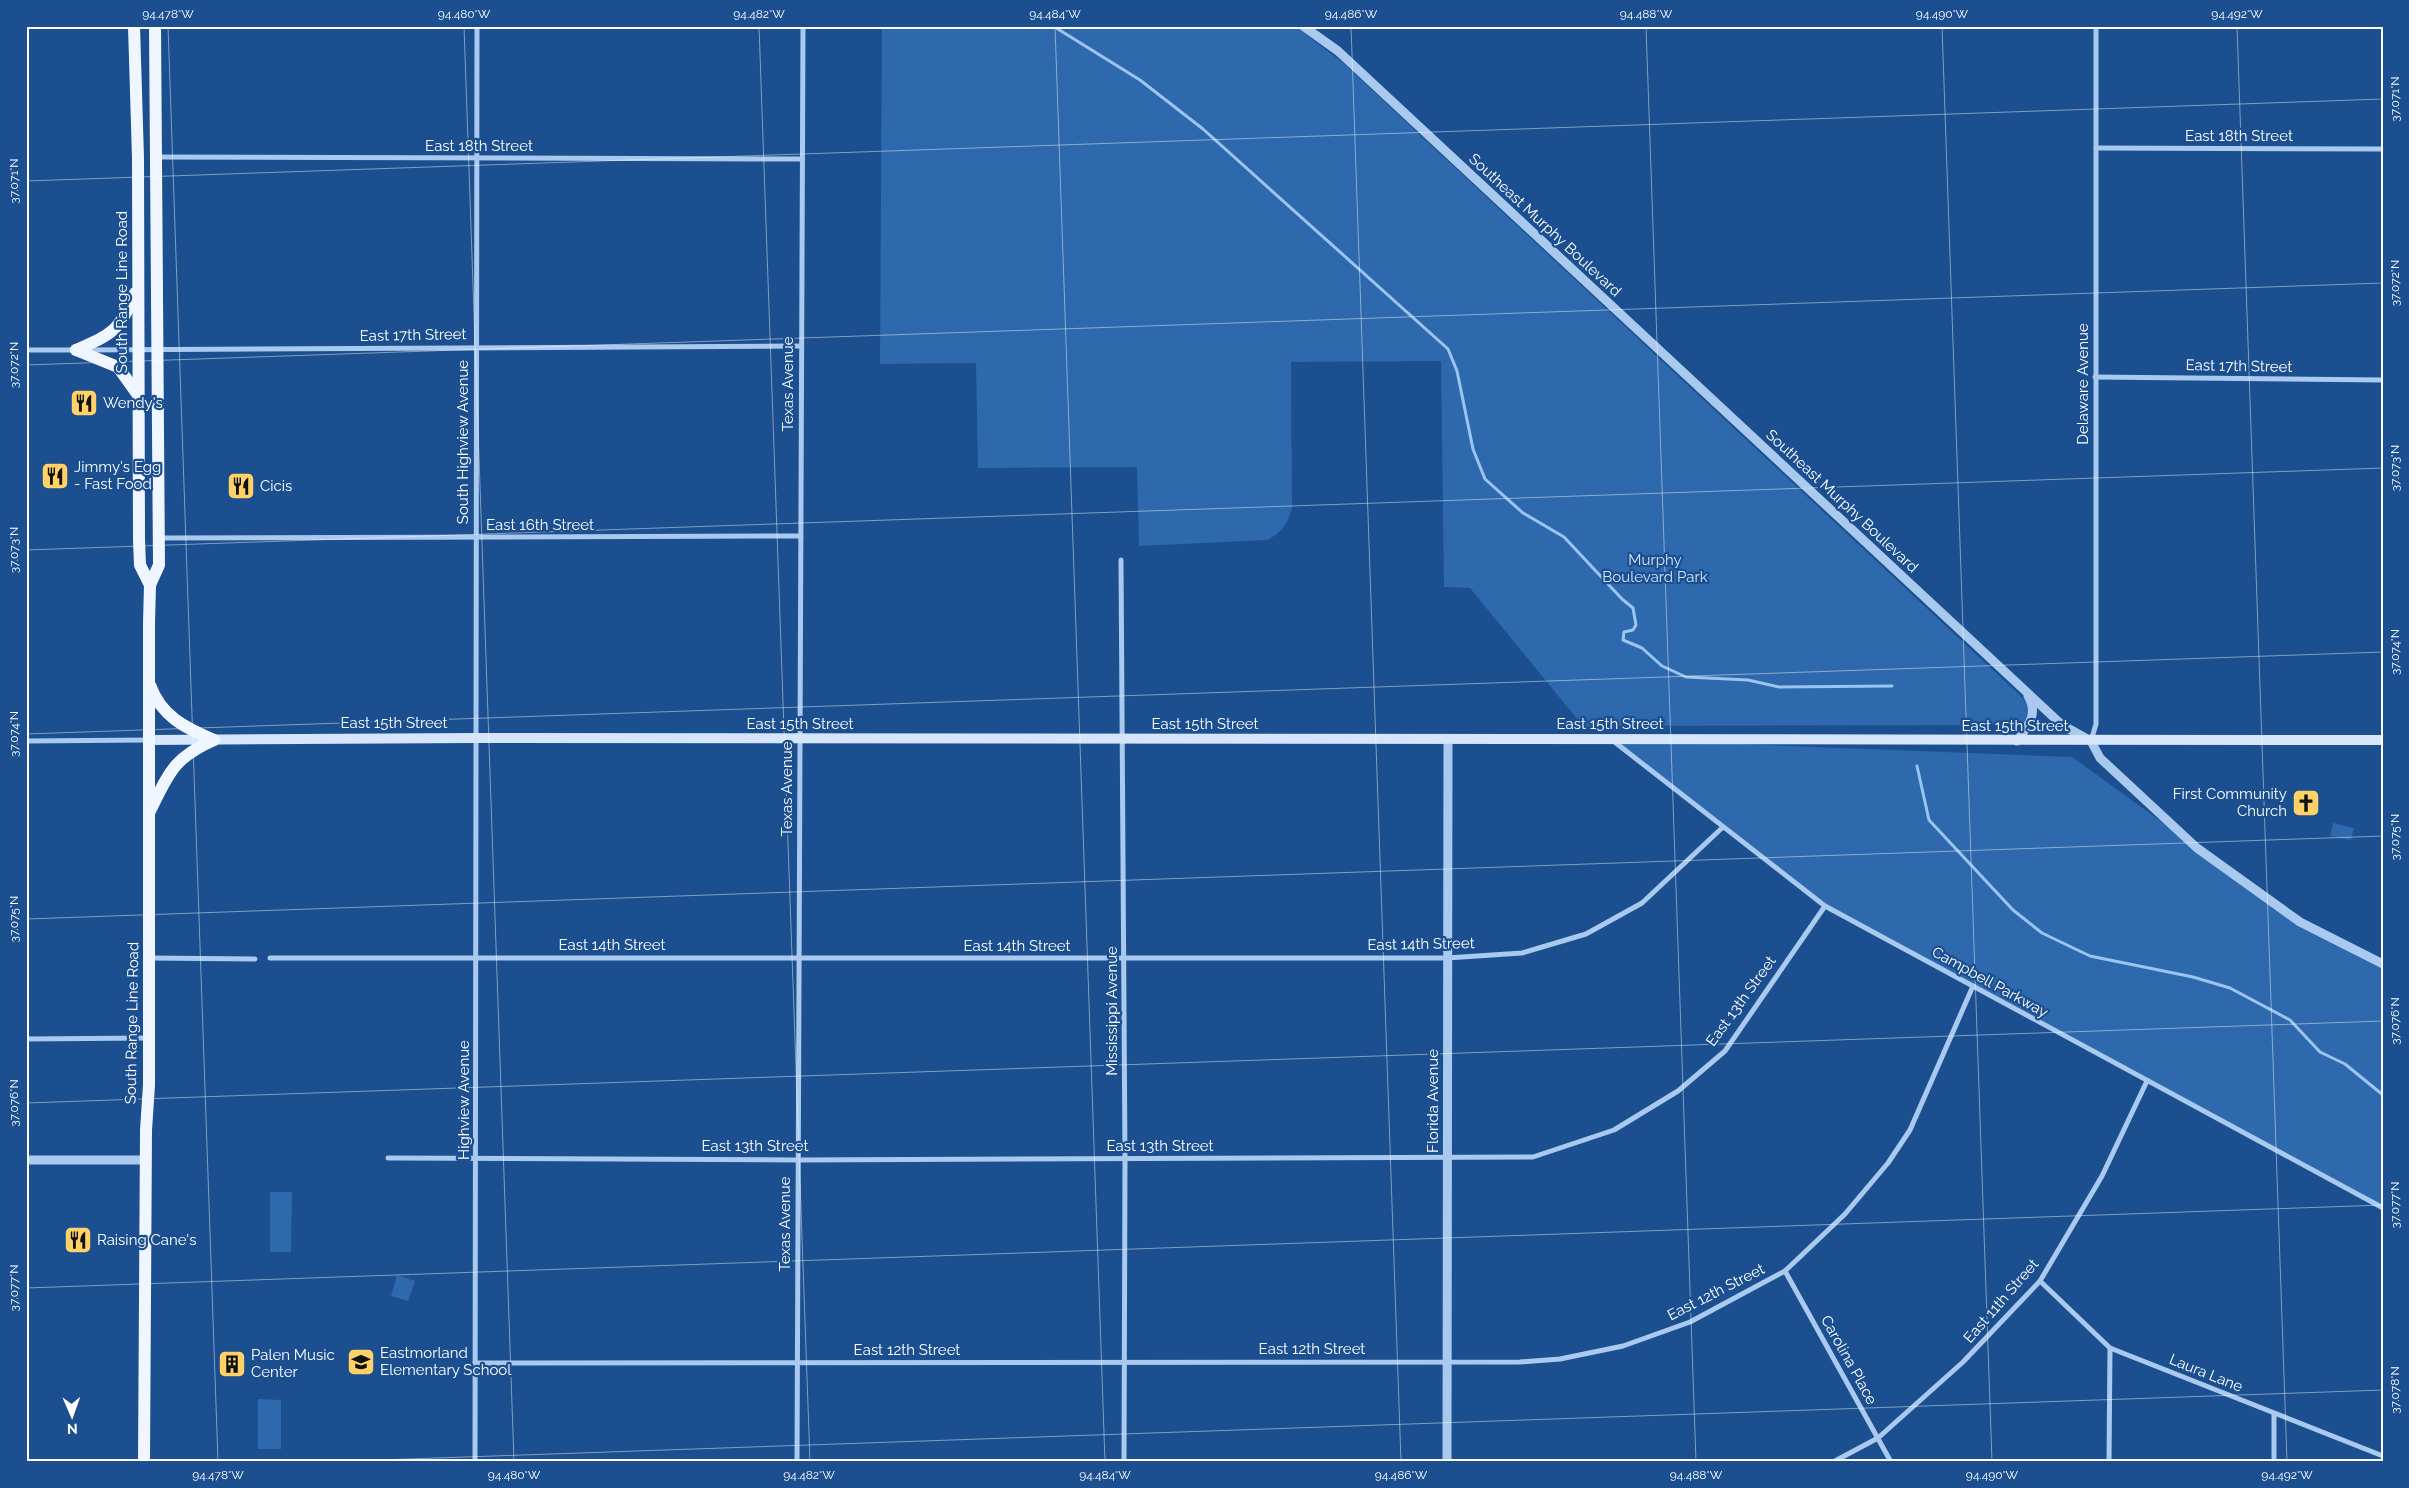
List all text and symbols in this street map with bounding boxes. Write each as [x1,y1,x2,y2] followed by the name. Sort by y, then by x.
[142,7,194,21] text: 94.478°W
[438,7,491,21] text: 94.480°W
[733,7,785,21] text: 94.482°W
[1029,7,1081,21] text: 94.484°W
[1325,7,1378,21] text: 94.486°W
[1620,7,1673,21] text: 94.488°W
[1916,7,1969,21] text: 94.490°W
[2211,7,2263,21] text: 94.492°W
[2388,76,2402,122] text: 37.071°N
[2185,127,2293,145] street label: East 18th Street
[425,137,533,155] street label: East 18th Street
[1465,150,1625,300] street label: Southeast Murphy Boulevard
[7,158,21,204] text: 37.071°N
[113,211,131,373] street label: South Range Line Road
[2388,260,2402,306] text: 37.072°N
[2074,323,2092,445] street label: Delaware Avenue
[359,325,467,345] street label: East 17th Street
[779,336,797,431] street label: Texas Avenue
[7,342,21,388] text: 37.072°N
[2185,356,2293,376] street label: East 17th Street
[454,360,472,524] street label: South Highview Avenue
[69,388,99,418] restaurant icon: Wendy's
[103,394,163,412] place label: Wendy's
[1762,426,1922,576] street label: Southeast Murphy Boulevard
[2388,445,2402,491] text: 37.073°N
[74,458,161,493] place label: Jimmy's Egg - Fast Food
[40,461,70,491] restaurant icon: Jimmy's Egg - Fast Food
[226,471,256,501] restaurant icon: Cicis
[260,477,292,495] place label: Cicis
[486,516,594,534] street label: East 16th Street
[7,527,21,573] text: 37.073°N
[1602,551,1708,586] park label: Murphy Boulevard Park
[2388,629,2402,675] text: 37.074°N
[7,711,21,757] text: 37.074°N
[340,714,448,732] street label: East 15th Street
[746,715,854,733] street label: East 15th Street
[1151,715,1259,733] street label: East 15th Street
[1556,715,1664,733] street label: East 15th Street
[1961,717,2069,735] street label: East 15th Street
[778,741,796,836] street label: Texas Avenue
[2173,785,2287,820] place label: First Community Church
[2291,788,2321,818] church icon: First Community Church
[2388,814,2402,860] text: 37.075°N
[7,896,21,942] text: 37.075°N
[1367,934,1475,954] street label: East 14th Street
[558,936,666,954] street label: East 14th Street
[963,937,1071,955] street label: East 14th Street
[122,942,142,1104] street label: South Range Line Road
[1929,943,2051,1021] street label: Campbell Parkway
[1103,946,1121,1076] street label: Mississippi Avenue
[1702,952,1780,1050] street label: East 13th Street
[2388,997,2402,1045] text: 37.076°N
[455,1040,473,1160] street label: Highview Avenue
[1424,1049,1442,1153] street label: Florida Avenue
[7,1079,21,1127] text: 37.076°N
[702,1137,808,1155] street label: East 13th Street
[1107,1137,1213,1155] street label: East 13th Street
[776,1176,794,1271] street label: Texas Avenue
[2388,1182,2402,1228] text: 37.077°N
[63,1225,93,1255] restaurant icon: Raising Cane's
[97,1231,196,1249] place label: Raising Cane's
[1960,1255,2042,1347] street label: East 11th Street
[1664,1260,1768,1324] street label: East 12th Street
[7,1265,21,1311] text: 37.077°N
[1817,1312,1881,1408] street label: Carolina Place
[1259,1340,1365,1358] street label: East 12th Street
[854,1341,960,1359] street label: East 12th Street
[380,1344,512,1379] place label: Eastmorland Elementary School
[251,1346,335,1381] place label: Palen Music Center
[346,1347,376,1377] school or university icon: Eastmorland Elementary School
[217,1349,247,1379] building icon: Palen Music Center
[2167,1350,2245,1396] street label: Laura Lane
[2388,1366,2402,1414] text: 37.078°N
[48,1390,98,1440] north arrow
[67,1421,78,1437] text: N
[192,1468,244,1482] text: 94.478°W
[488,1468,541,1482] text: 94.480°W
[783,1468,835,1482] text: 94.482°W
[1079,1468,1131,1482] text: 94.484°W
[1375,1468,1428,1482] text: 94.486°W
[1670,1468,1723,1482] text: 94.488°W
[1966,1468,2019,1482] text: 94.490°W
[2261,1468,2313,1482] text: 94.492°W

